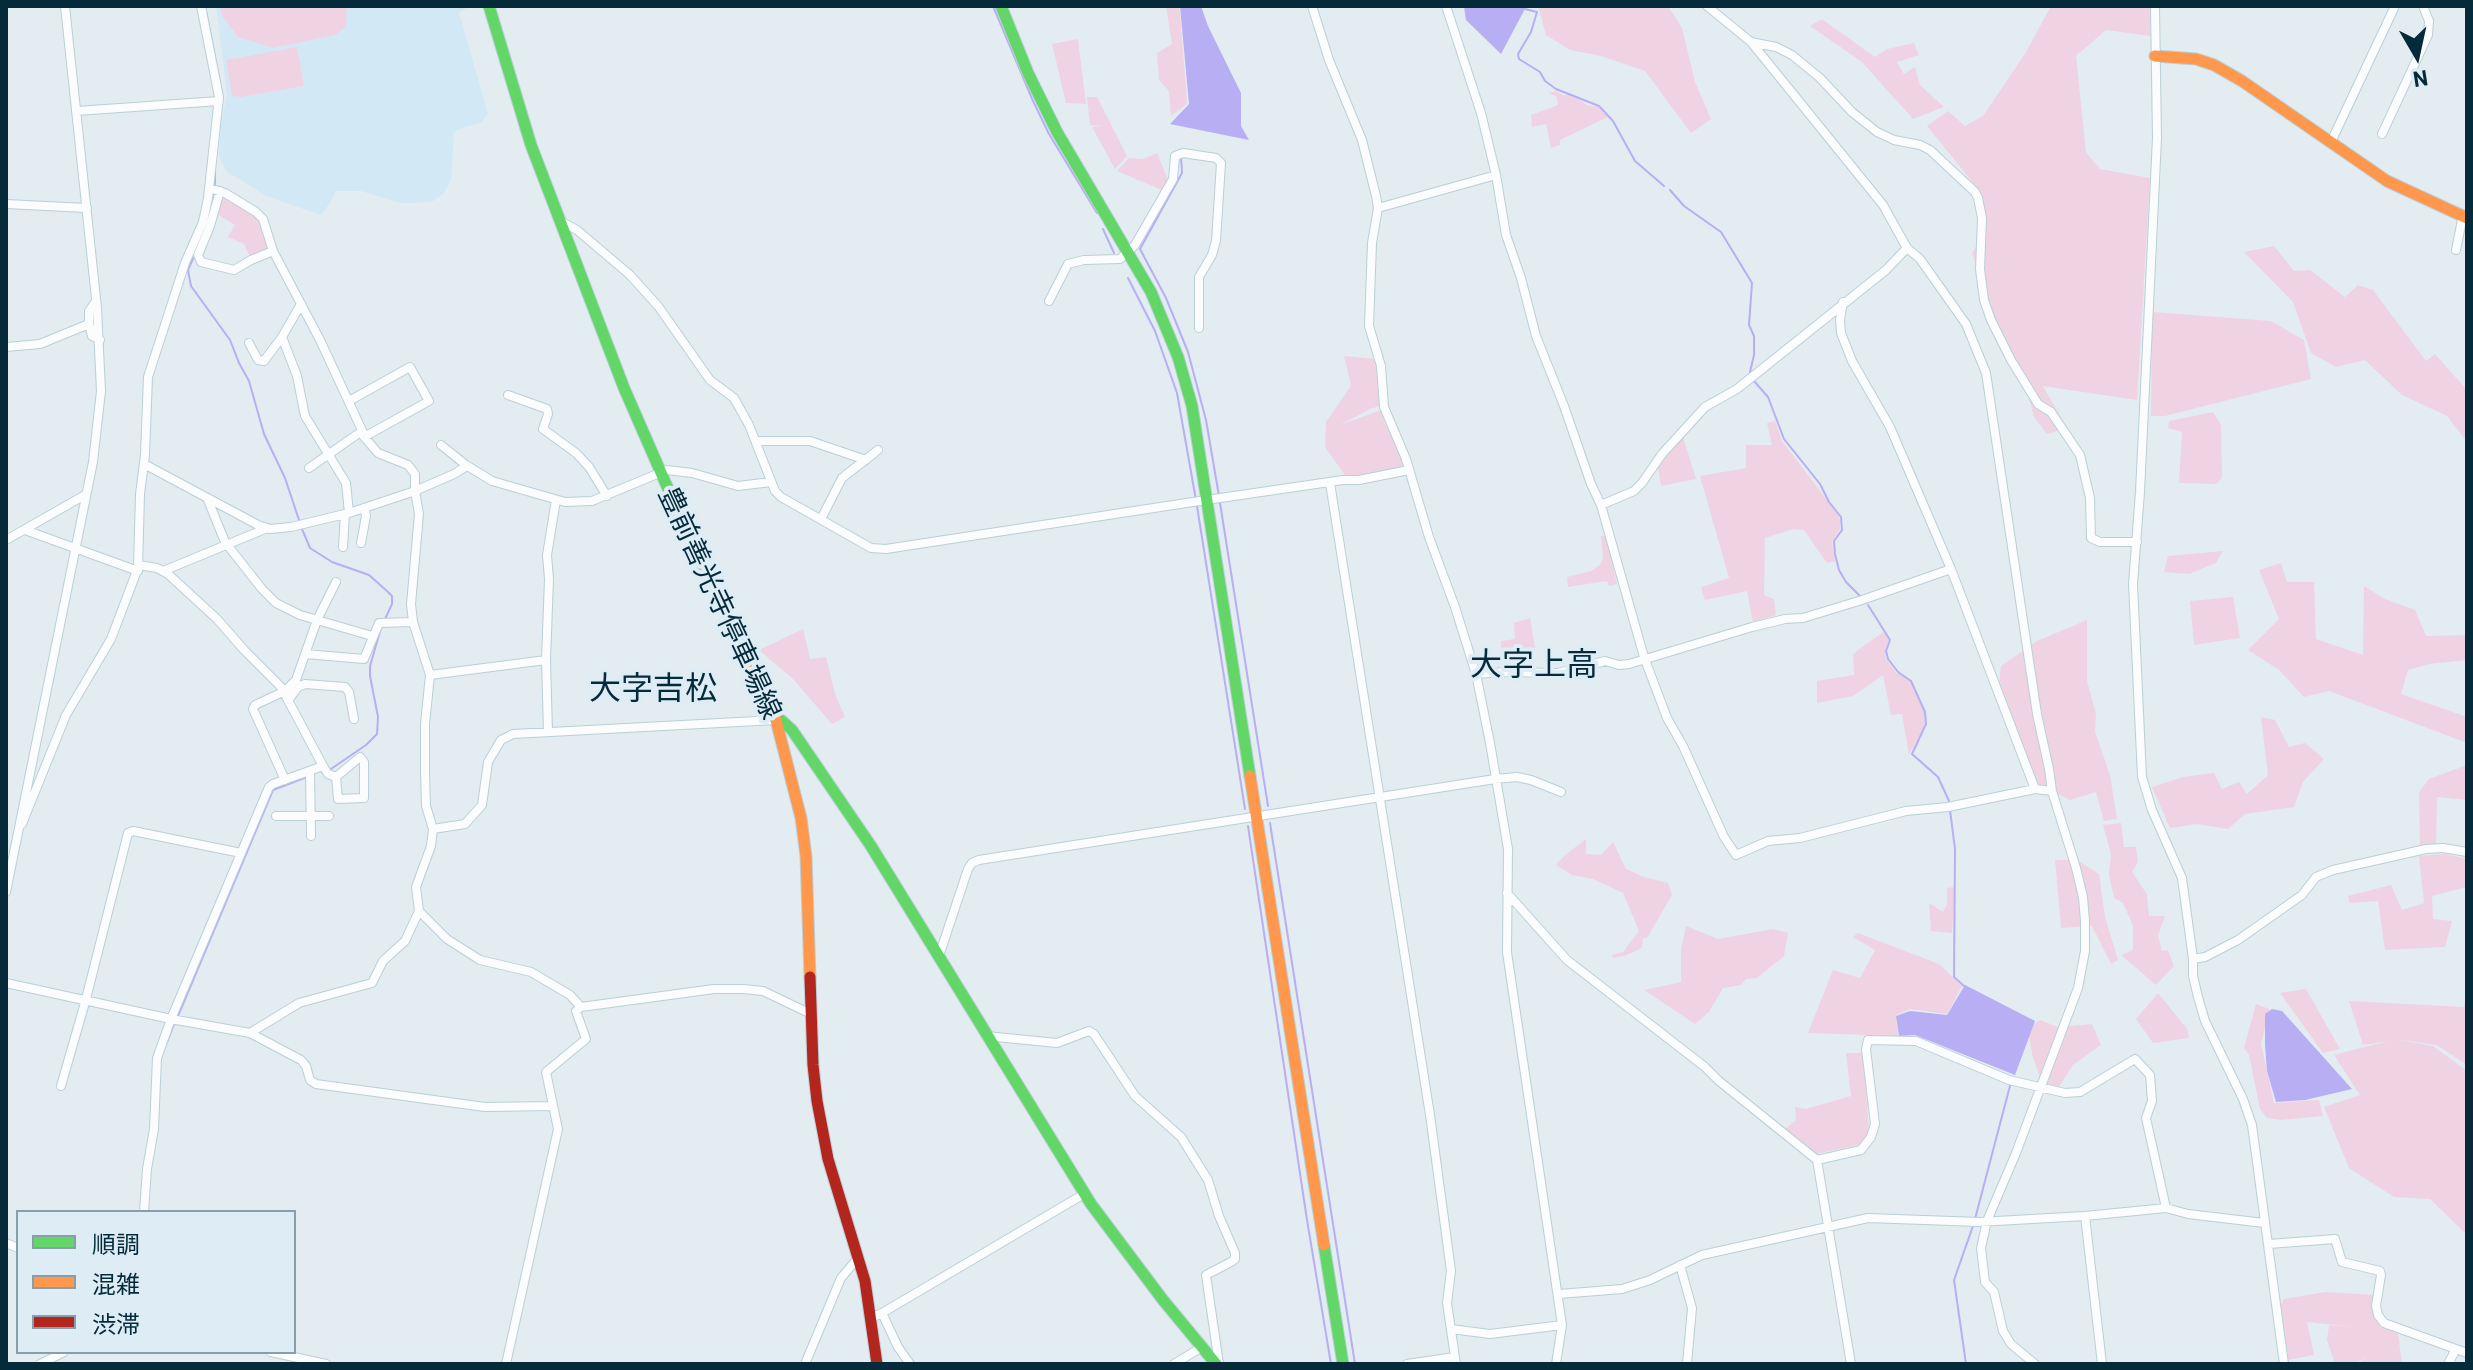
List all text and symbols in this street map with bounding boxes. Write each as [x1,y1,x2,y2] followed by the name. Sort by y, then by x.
[2377,16,2457,96] north arrow
[2411,66,2430,94] text: N
[652,482,788,724] street label: 豊前善光寺停車場線
[1470,645,1598,683] district label: 大字上高
[589,669,717,707] district label: 大字吉松
[16,1210,296,1354] legend
[92,1229,140,1258] text: 順調
[92,1269,140,1298] text: 混雑
[92,1309,140,1338] text: 渋滞

